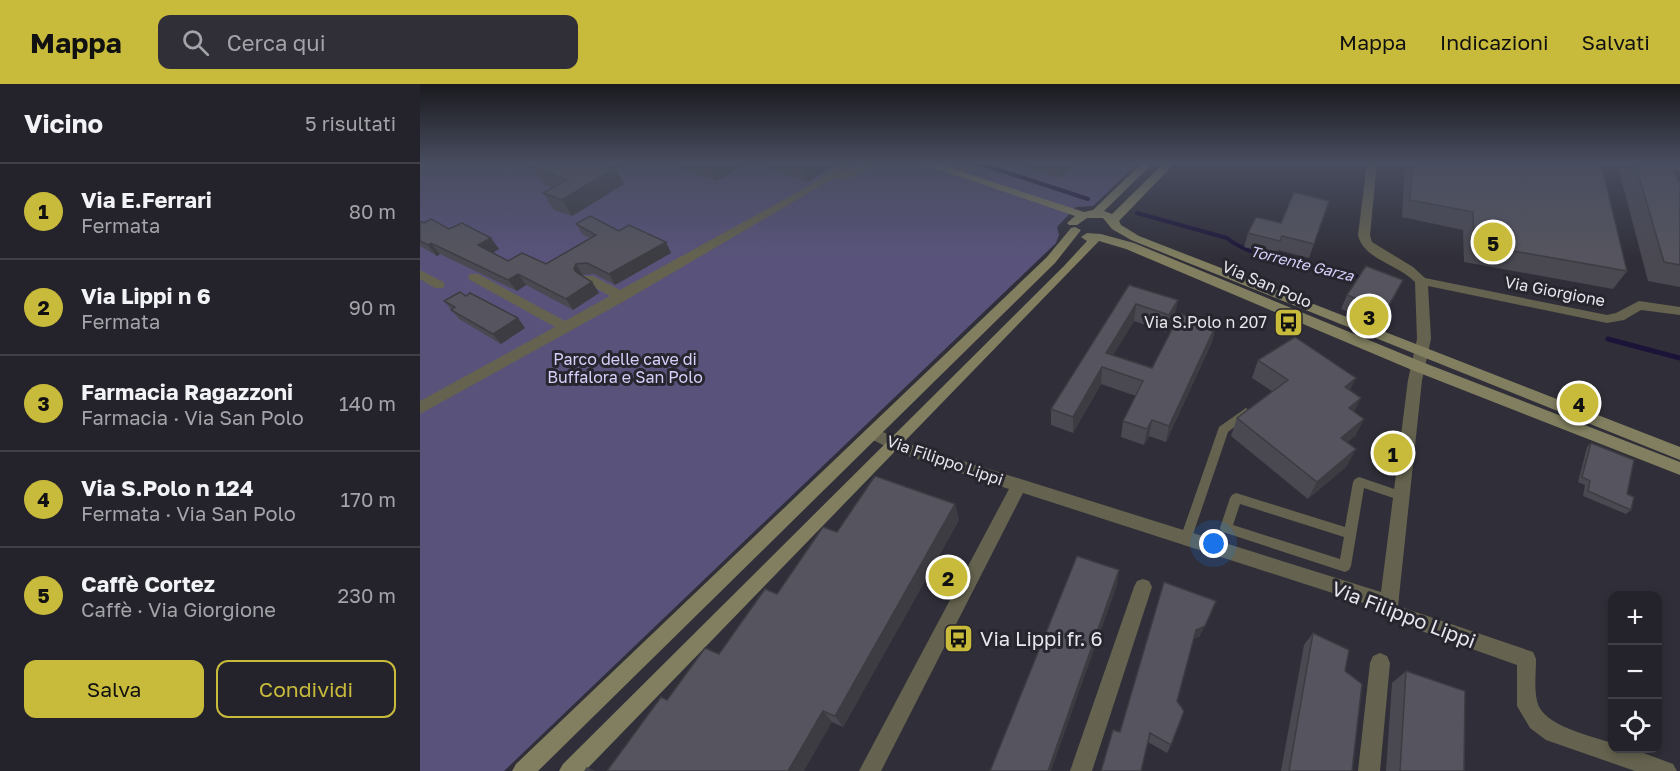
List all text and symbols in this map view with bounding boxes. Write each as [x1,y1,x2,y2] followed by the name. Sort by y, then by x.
[158,15,578,69] search box
[30,26,122,59] text: Mappa
[179,26,212,59] icon: search
[227,29,326,56] text: Cerca qui
[1339,29,1407,55] text: Mappa
[1440,29,1549,55] text: Indicazioni
[1582,29,1650,55] text: Salvati
[24,108,103,139] text: Vicino
[305,111,396,135] text: 5 risultati
[81,186,212,213] text: Via E.Ferrari
[38,199,49,223] text: 1
[349,199,396,223] text: 80 m
[81,213,160,237] text: Fermata
[1474,220,1512,264] pin: 5
[1248,241,1356,285] water label: Torrente Garza
[1219,256,1315,312] street label: Via San Polo
[1503,271,1607,311] street label: Via Giorgione
[81,282,211,309] text: Via Lippi n 6
[1350,294,1388,338] pin: 3
[37,295,50,319] text: 2
[349,295,396,319] text: 90 m
[1272,306,1304,338] bus stop icon: Via S.Polo n 207
[81,309,160,333] text: Fermata
[1144,312,1267,332] place label: Via S.Polo n 207
[547,349,703,387] park label: Parco delle cave di Buffalora e San Polo
[81,378,293,405] text: Farmacia Ragazzoni
[1560,380,1598,426] pin: 4
[37,391,50,415] text: 3
[339,391,396,415] text: 140 m
[81,405,304,429] text: Farmacia · Via San Polo
[1374,430,1412,476] pin: 1
[884,431,1006,489] street label: Via Filippo Lippi
[81,474,254,501] text: Via S.Polo n 124
[37,487,50,511] text: 4
[341,487,396,511] text: 170 m
[81,501,296,525] text: Fermata · Via San Polo
[1199,529,1228,558] your location
[928,554,968,600] pin: 2
[81,570,215,597] text: Caffè Cortez
[1329,575,1479,653] street label: Via Filippo Lippi
[37,583,50,607] text: 5
[338,583,396,607] text: 230 m
[1608,591,1662,753] map controls
[1608,591,1662,645] button: +
[81,597,276,621] text: Caffè · Via Giorgione
[943,622,975,654] bus stop icon: Via Lippi fr. 6
[980,626,1103,650] place label: Via Lippi fr. 6
[1608,645,1662,699] button: −
[24,660,204,718] button: Salva
[216,660,396,718] button: Condividi
[1608,699,1662,753] button: locate

